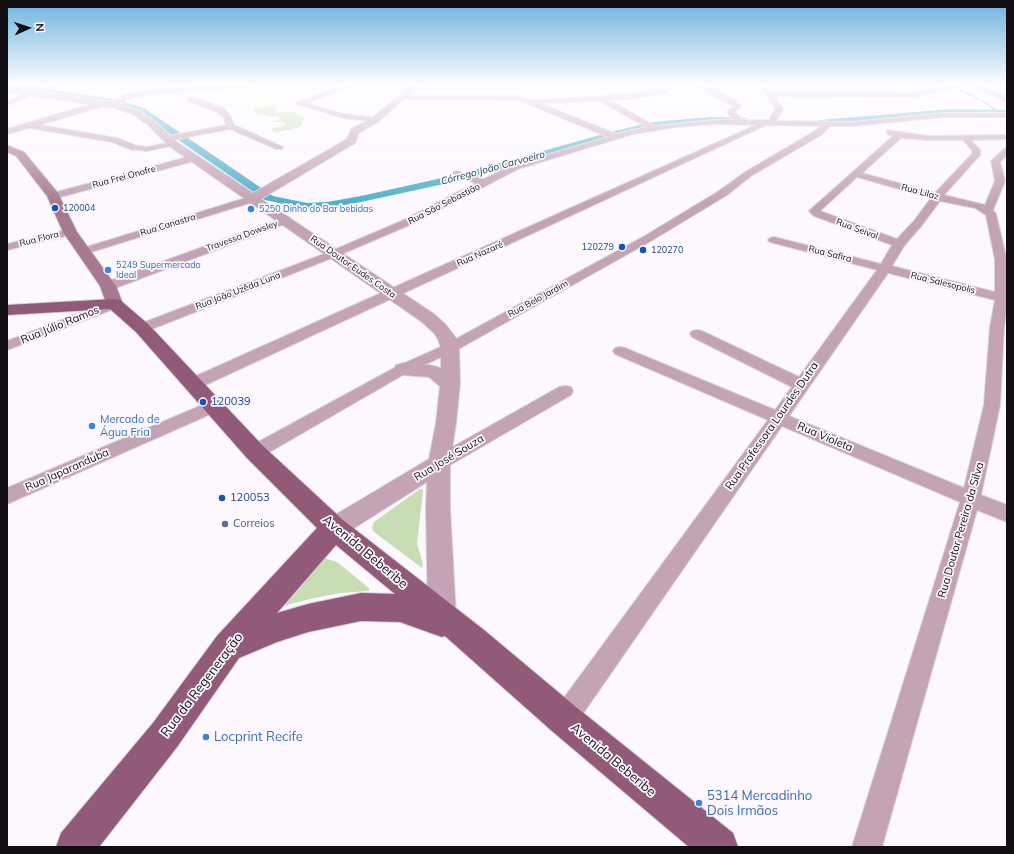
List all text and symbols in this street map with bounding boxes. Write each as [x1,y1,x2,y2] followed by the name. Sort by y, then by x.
[8,8,48,48] north arrow
[33,23,47,32] text: N
[440,148,546,188] water label: Córrego João Carvoeiro
[91,163,157,191] street label: Rua Frei Onofre
[406,181,482,227] street label: Rua São Sebastião
[900,182,940,202] street label: Rua Lilaz
[50,203,60,213] marker: 120004
[63,203,95,213] place label: 120004
[246,204,256,214] marker: 5250 Dinho do Bar bebidas
[259,204,373,214] place label: 5250 Dinho do Bar bebidas
[139,211,197,239] street label: Rua Canastra
[834,216,880,242] street label: Rua Seival
[205,218,279,254] street label: Travessa Dowsley
[18,229,60,249] street label: Rua Flora
[308,233,398,301] street label: Rua Doutor Eudes Costa
[455,239,505,269] street label: Rua Nazaré
[582,242,614,252] place label: 120279
[617,242,627,252] marker: 120279
[807,243,853,265] street label: Rua Safira
[638,245,648,255] marker: 120270
[651,245,683,255] place label: 120270
[116,260,201,281] place label: 5249 Supermercado Ideal
[103,265,113,275] marker: 5249 Supermercado Ideal
[194,270,282,312] street label: Rua João Uzêda Luna
[910,270,976,296] street label: Rua Salesopolis
[506,278,570,320] street label: Rua Belo Jardim
[19,303,101,347] street label: Rua Júlio Ramos
[723,359,821,493] street label: Rua Professora Lourdes Dutra
[211,395,251,409] place label: 120039
[198,397,208,407] marker: 120039
[100,413,160,439] place label: Mercado de Água Fria
[795,419,855,455] street label: Rua Violeta
[87,421,97,431] marker: Mercado de Água Fria
[412,432,486,484] street label: Rua José Souza
[23,446,111,494] street label: Rua Japaranduba
[935,461,987,599] street label: Rua Doutor Pereira da Silva
[230,491,270,505] place label: 120053
[217,493,227,503] marker: 120053
[319,512,411,592] street label: Avenida Beberibe
[233,517,275,531] place label: Correios
[220,519,230,529] marker: Correios
[158,630,246,740] street label: Rua da Regeneração
[567,720,659,800] street label: Avenida Beberibe
[214,729,303,745] place label: Locprint Recife
[201,732,211,742] marker: Locprint Recife
[707,788,812,819] place label: 5314 Mercadinho Dois Irmãos
[694,798,704,808] marker: 5314 Mercadinho Dois Irmãos

